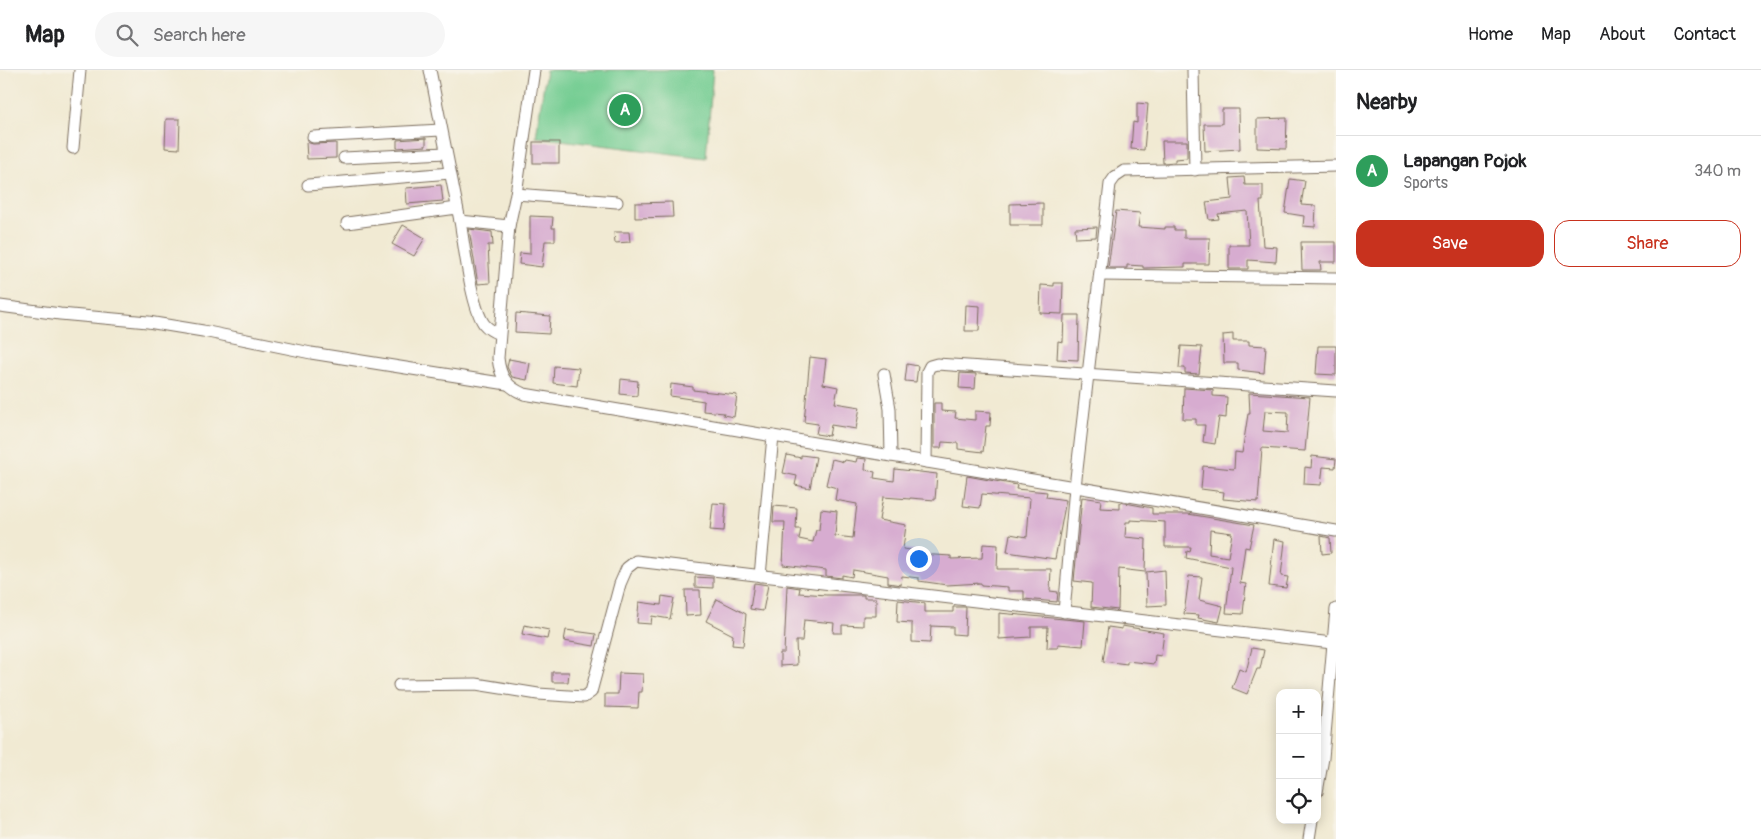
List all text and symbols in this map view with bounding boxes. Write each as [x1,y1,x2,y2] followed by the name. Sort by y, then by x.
[95,12,445,57] search box
[25,20,65,49] text: Map
[113,21,141,49] icon: search
[153,23,246,47] text: Search here
[1468,23,1513,46] text: Home
[1541,23,1571,46] text: Map
[1599,23,1645,46] text: About
[1673,23,1736,46] text: Contact
[1356,89,1417,116] text: Nearby
[609,91,641,129] pin: A
[1403,149,1526,173] text: Lapangan Pojok
[1367,161,1377,181] text: A
[1694,161,1741,181] text: 340 m
[1403,173,1448,193] text: Sports
[1356,220,1544,267] button: Save
[1554,220,1741,267] button: Share
[906,546,932,572] your location
[1276,689,1321,824] map controls
[1276,689,1321,734] button: +
[1276,734,1321,779] button: −
[1276,779,1321,824] button: locate

